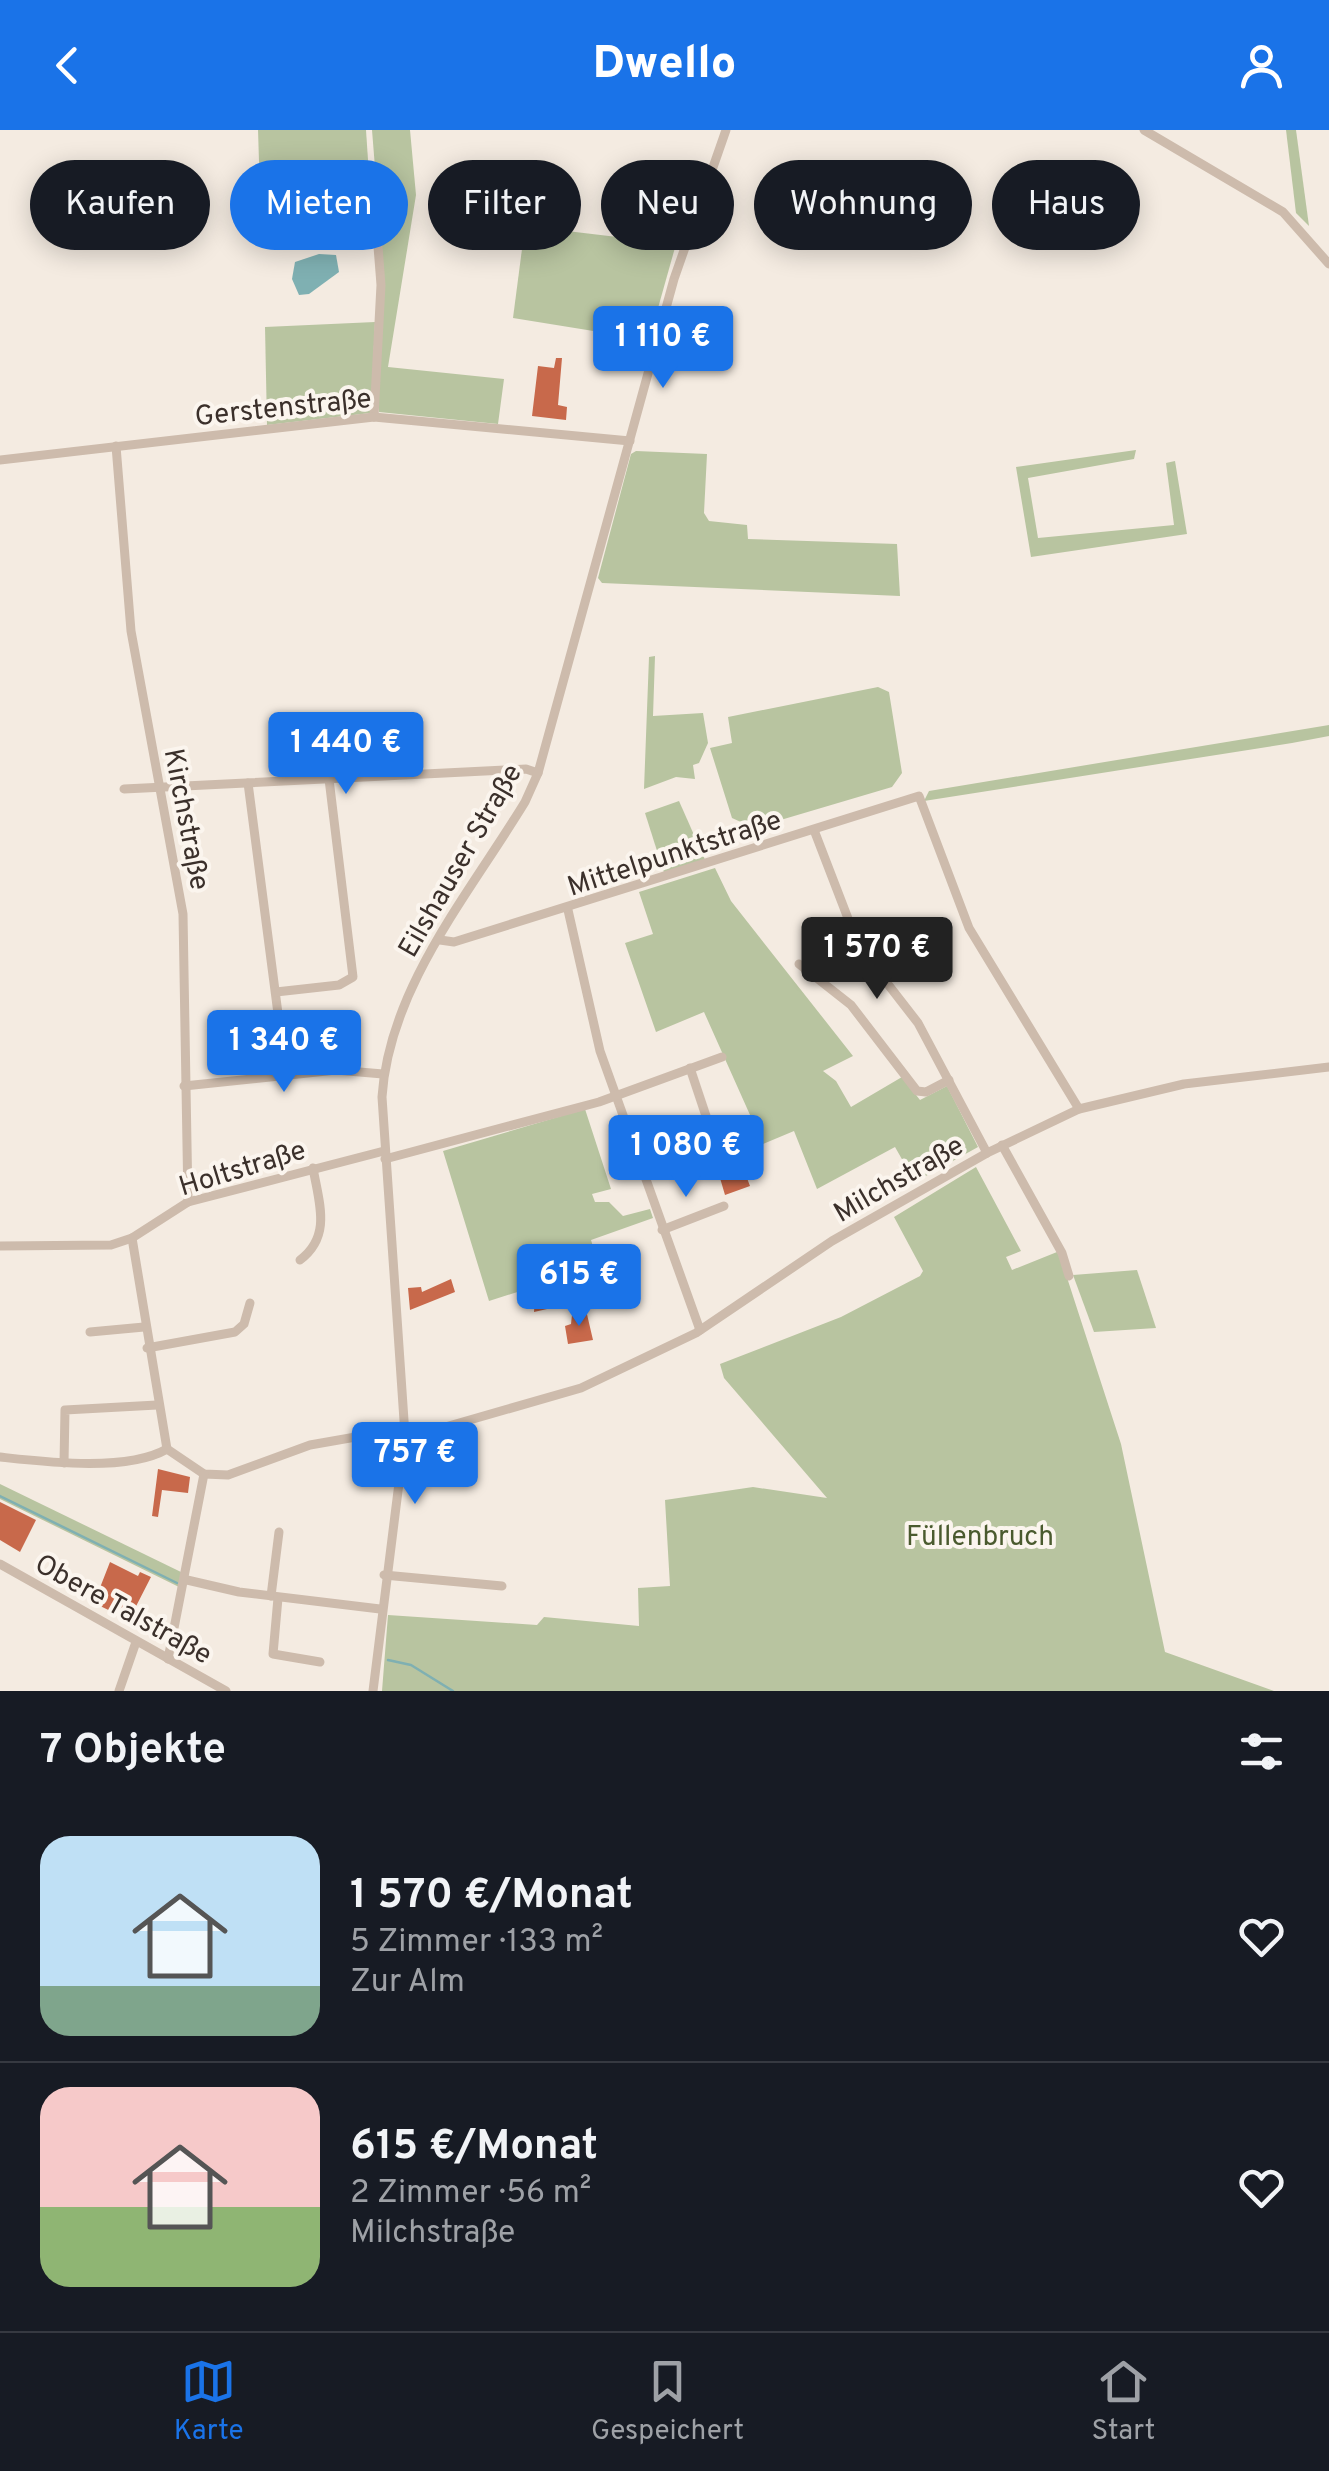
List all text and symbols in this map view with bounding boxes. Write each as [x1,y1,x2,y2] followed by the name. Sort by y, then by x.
[593,37,736,94] text: Dwello
[40,38,95,93] icon: back
[1234,38,1289,93] icon: person
[30,160,210,250] chip: Kaufen
[230,160,408,250] chip: Mieten
[428,160,581,250] chip: Filter
[601,160,734,250] chip: Neu
[754,160,972,250] chip: Wohnung
[992,160,1140,250] chip: Haus
[571,306,755,391] pin: 1 110 €
[615,318,711,358] text: 1 110 €
[193,382,373,436] street label: Gerstenstraße
[254,712,438,797] pin: 1 440 €
[290,724,402,764] text: 1 440 €
[154,746,216,893] street label: Kirchstraße
[392,758,532,965] street label: Eilshauser Straße
[563,803,786,906] street label: Mittelpunktstraße
[785,917,969,1002] pin: 1 570 €
[824,929,930,969] text: 1 570 €
[192,1010,376,1095] pin: 1 340 €
[229,1022,339,1062] text: 1 340 €
[594,1115,778,1200] pin: 1 080 €
[631,1127,741,1167] text: 1 080 €
[828,1129,971,1232] street label: Milchstraße
[175,1134,311,1206] street label: Holtstraße
[509,1244,649,1329] pin: 615 €
[539,1256,619,1296] text: 615 €
[345,1422,485,1507] pin: 757 €
[374,1434,456,1474] text: 757 €
[906,1520,1054,1556] park label: Füllenbruch
[28,1547,217,1674] street label: Obere Talstraße
[1234,1724,1289,1779] icon: filters
[40,1725,226,1778] text: 7 Objekte
[350,1870,633,1923] text: 1 570 €/Monat
[120,1876,240,1996] icon: home
[1234,1909,1289,1964] icon: heart
[350,1923,603,1963] text: 5 Zimmer · 133 m²
[350,1963,465,2003] text: Zur Alm
[350,2121,598,2174] text: 615 €/Monat
[120,2127,240,2247] icon: home
[1234,2160,1289,2215] icon: heart
[350,2174,591,2214] text: 2 Zimmer · 56 m²
[350,2214,515,2254] text: Milchstraße
[174,2354,244,2450] tab: Karte
[591,2354,744,2450] tab: Gespeichert
[1091,2354,1155,2450] tab: Start

